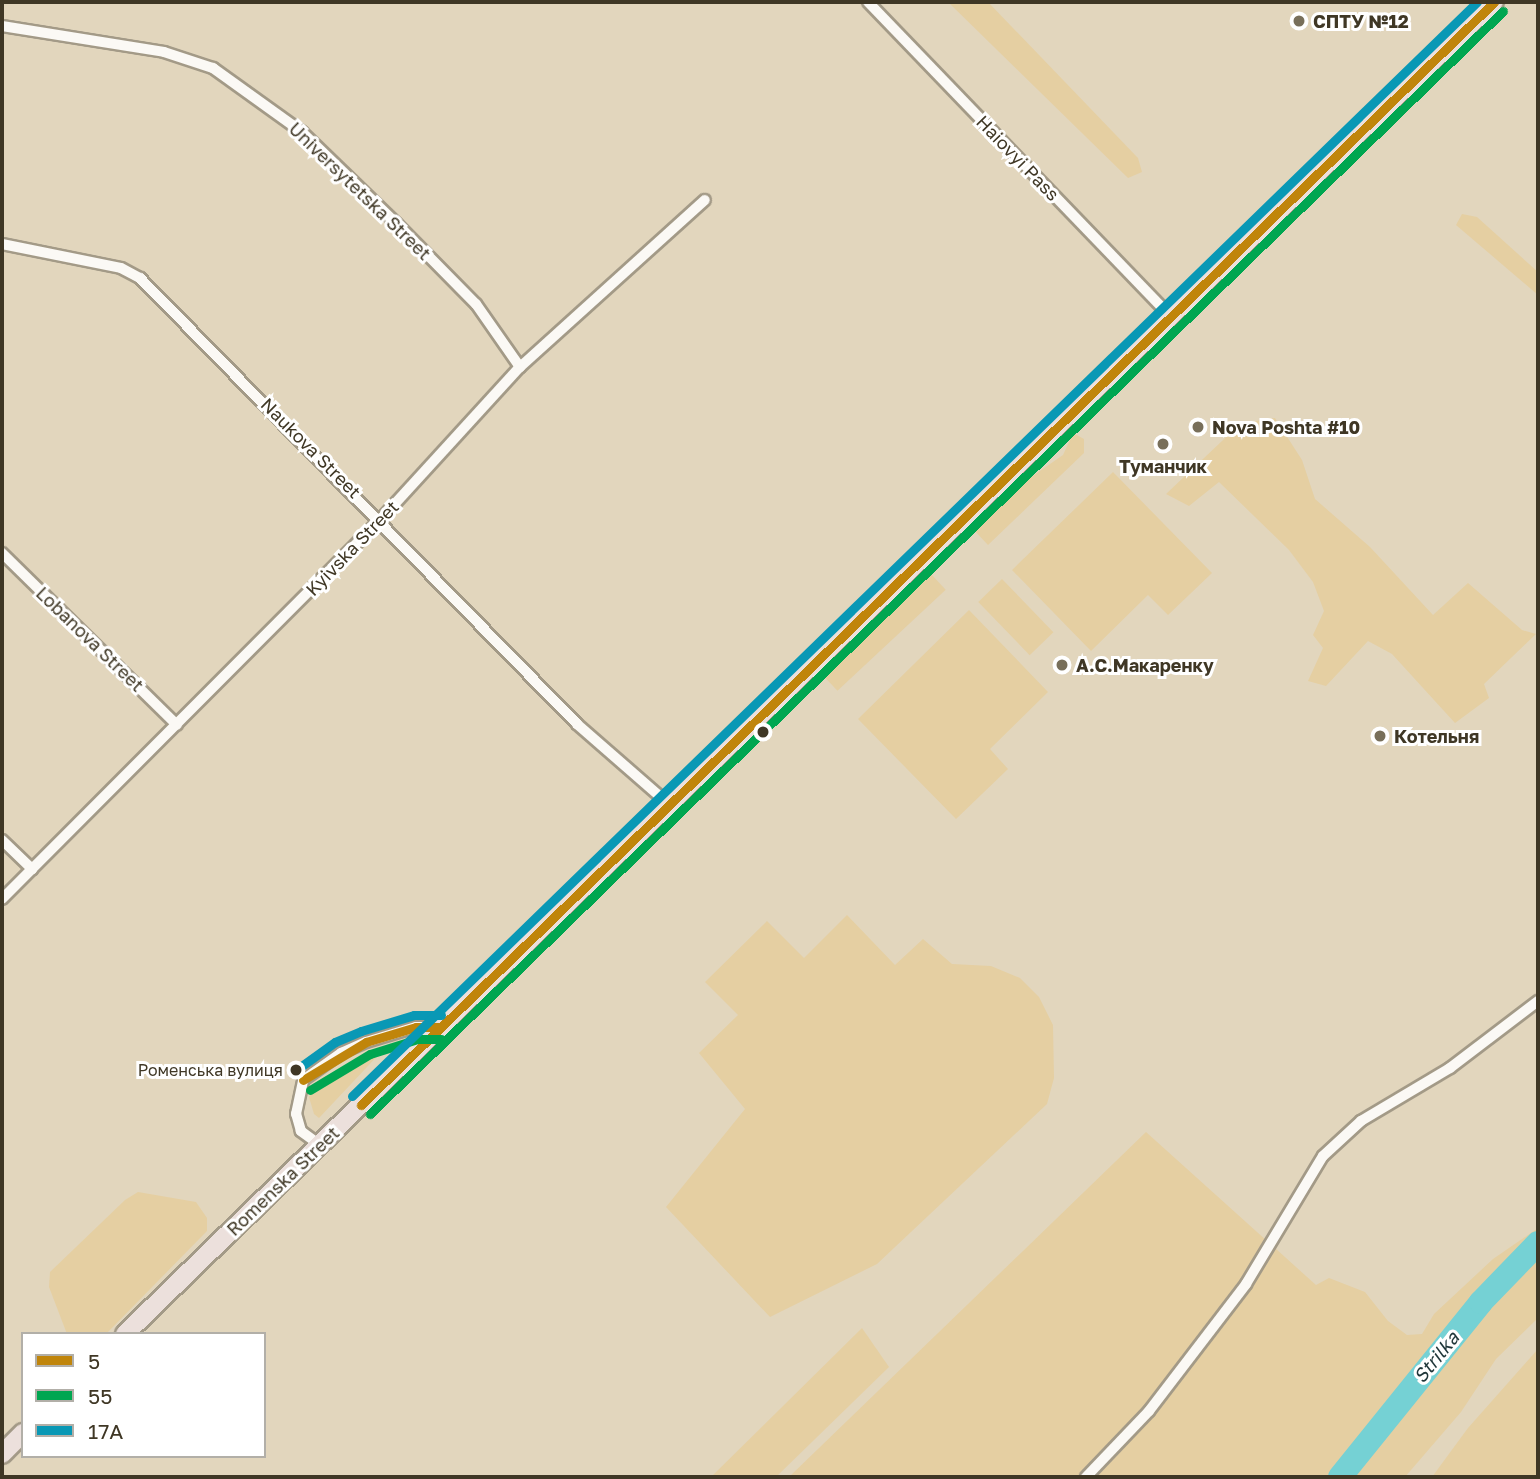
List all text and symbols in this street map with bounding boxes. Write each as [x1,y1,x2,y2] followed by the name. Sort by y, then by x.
[1313,10,1409,32] place label: СПТУ №12
[1291,13,1307,29] marker: СПТУ №12
[972,111,1064,205] street label: Haiovyi Pass
[285,118,435,264] street label: Universytetska Street
[257,394,365,502] street label: Naukova Street
[1212,416,1360,438] place label: Nova Poshta #10
[1190,419,1206,435] marker: Nova Poshta #10
[1155,436,1171,452] marker: Туманчик
[1119,455,1207,477] place label: Туманчик
[301,496,403,600] street label: Kyivska Street
[32,582,148,696] street label: Lobanova Street
[1076,654,1214,676] place label: А.С.Макаренку
[1054,657,1070,673] marker: А.С.Макаренку
[756,725,770,739] unlabelled marker
[1394,725,1479,747] place label: Котельня
[1372,728,1388,744] marker: Котельня
[138,1060,283,1080] place label: Роменська вулиця
[289,1063,303,1077] marker: Роменська вулиця
[222,1122,344,1240] street label: Romenska Street
[1408,1327,1464,1387] water label: Strilka
[21,1332,266,1458] legend
[88,1348,100,1374] text: 5
[88,1383,112,1409] text: 55
[88,1418,123,1444] text: 17А

